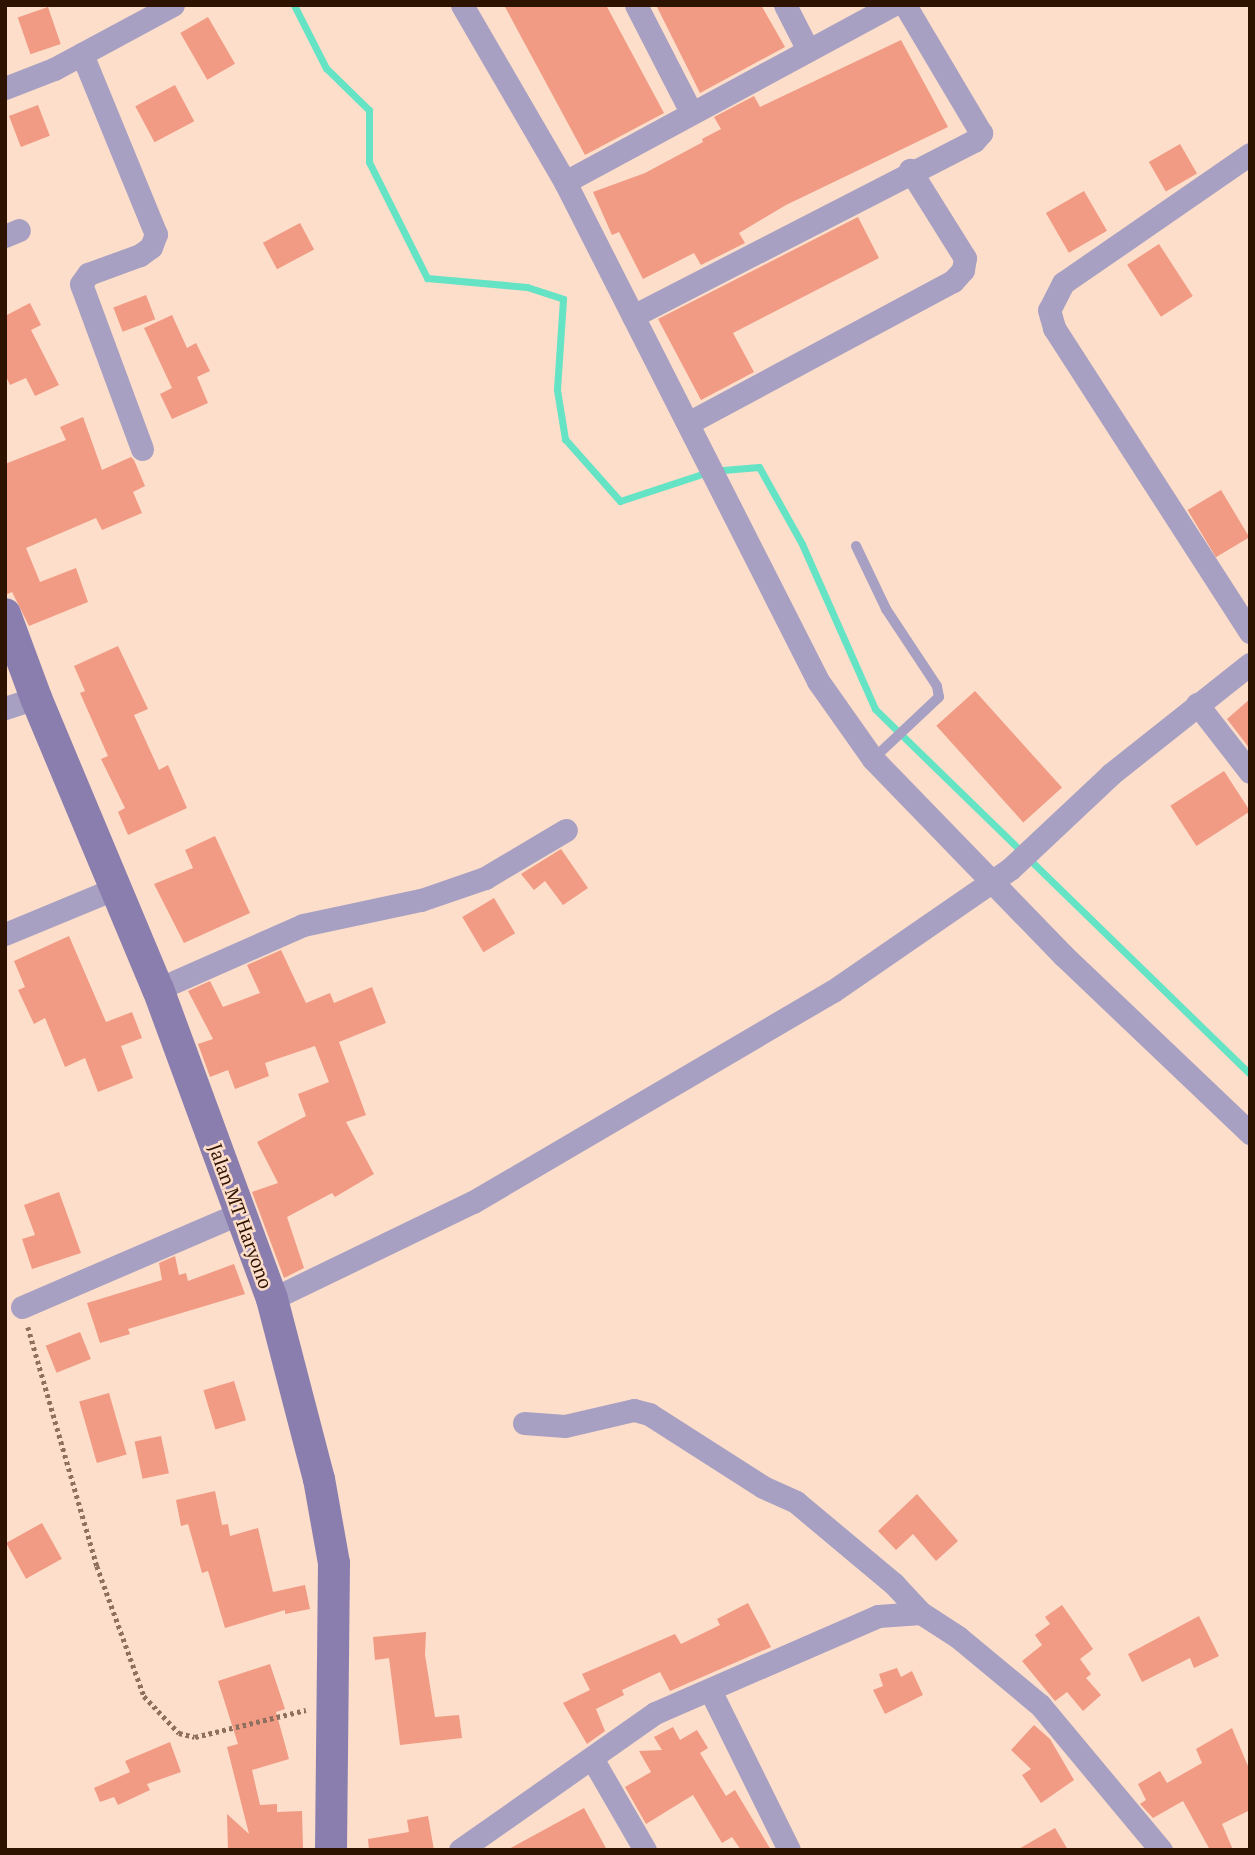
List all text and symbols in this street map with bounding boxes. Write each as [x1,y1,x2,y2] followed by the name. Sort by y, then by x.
[204,1140,278,1292] street label: Jalan MT Haryono

